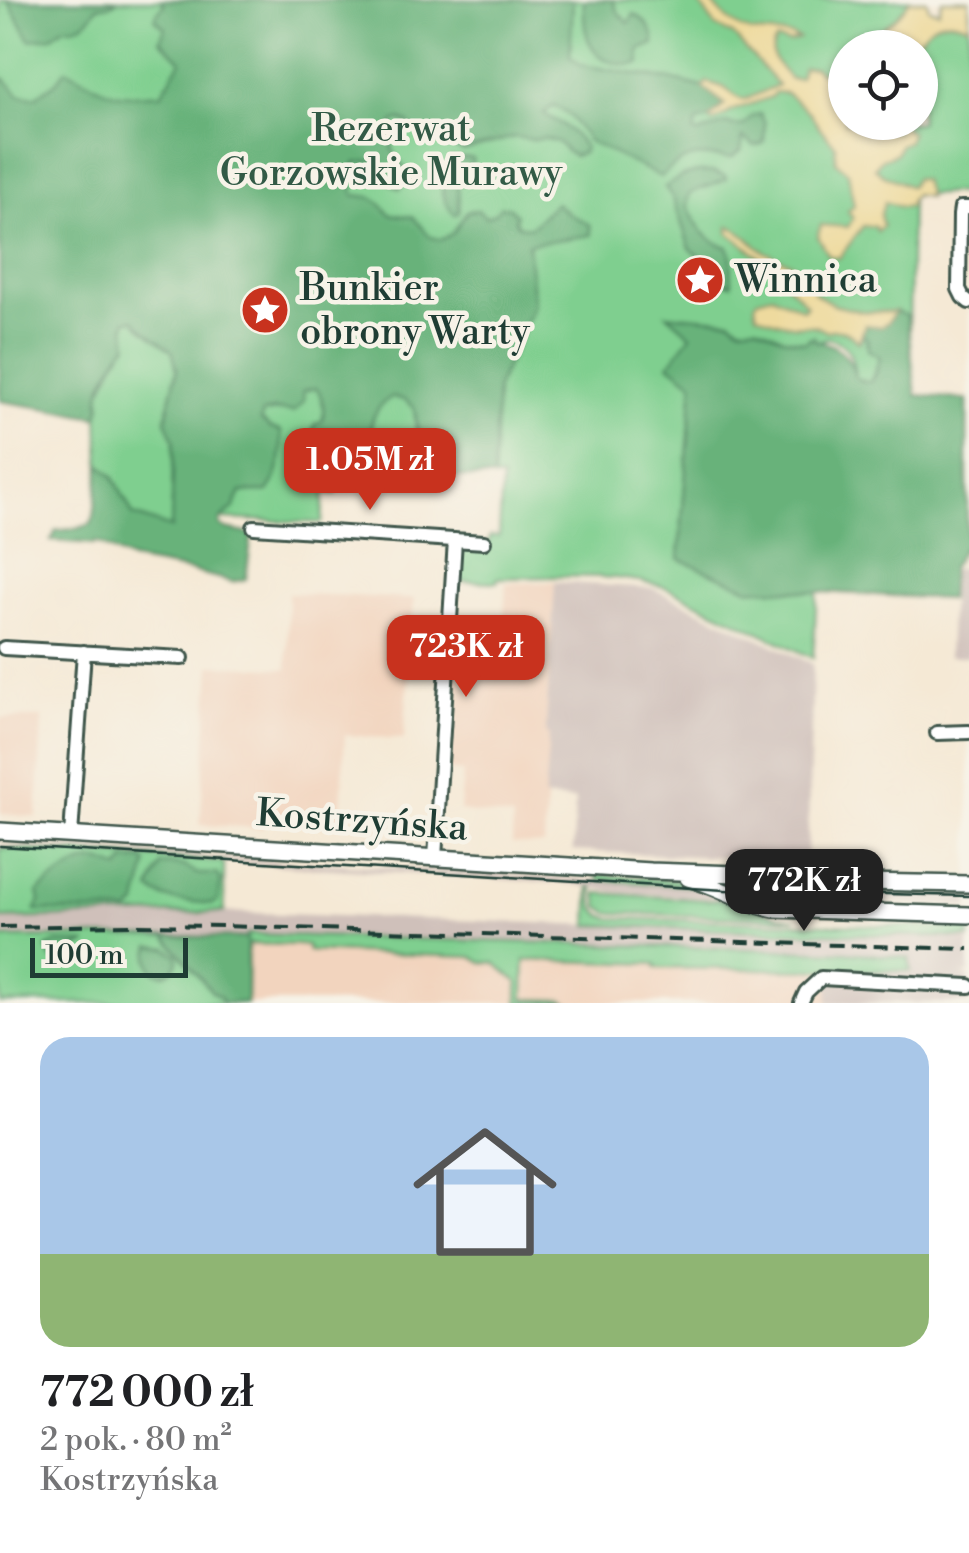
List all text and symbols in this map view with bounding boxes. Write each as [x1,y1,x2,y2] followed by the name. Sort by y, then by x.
[828,30,938,140] map controls
[828,30,938,140] button: locate
[220,106,563,197] park label: Rezerwat Gorzowskie Murawy
[674,254,726,306] place icon: Winnica
[734,257,878,304] place label: Winnica
[299,265,530,356] place label: Bunkier obrony Warty
[239,284,291,336] place icon: Bunkier obrony Warty
[267,428,473,513] pin: 1.05M zł
[306,440,434,480] text: 1.05M zł
[374,615,558,700] pin: 723K zł
[409,627,523,667] text: 723K zł
[255,790,470,852] street label: Kostrzyńska
[712,849,896,934] pin: 772K zł
[747,861,861,901] text: 772K zł
[30,933,188,978] scale bar
[45,938,124,973] text: 100 m
[395,1102,575,1282] icon: home
[40,1367,254,1420] text: 772 000 zł
[40,1420,232,1460] text: 2 pok. · 80 m²
[40,1460,218,1500] text: Kostrzyńska

